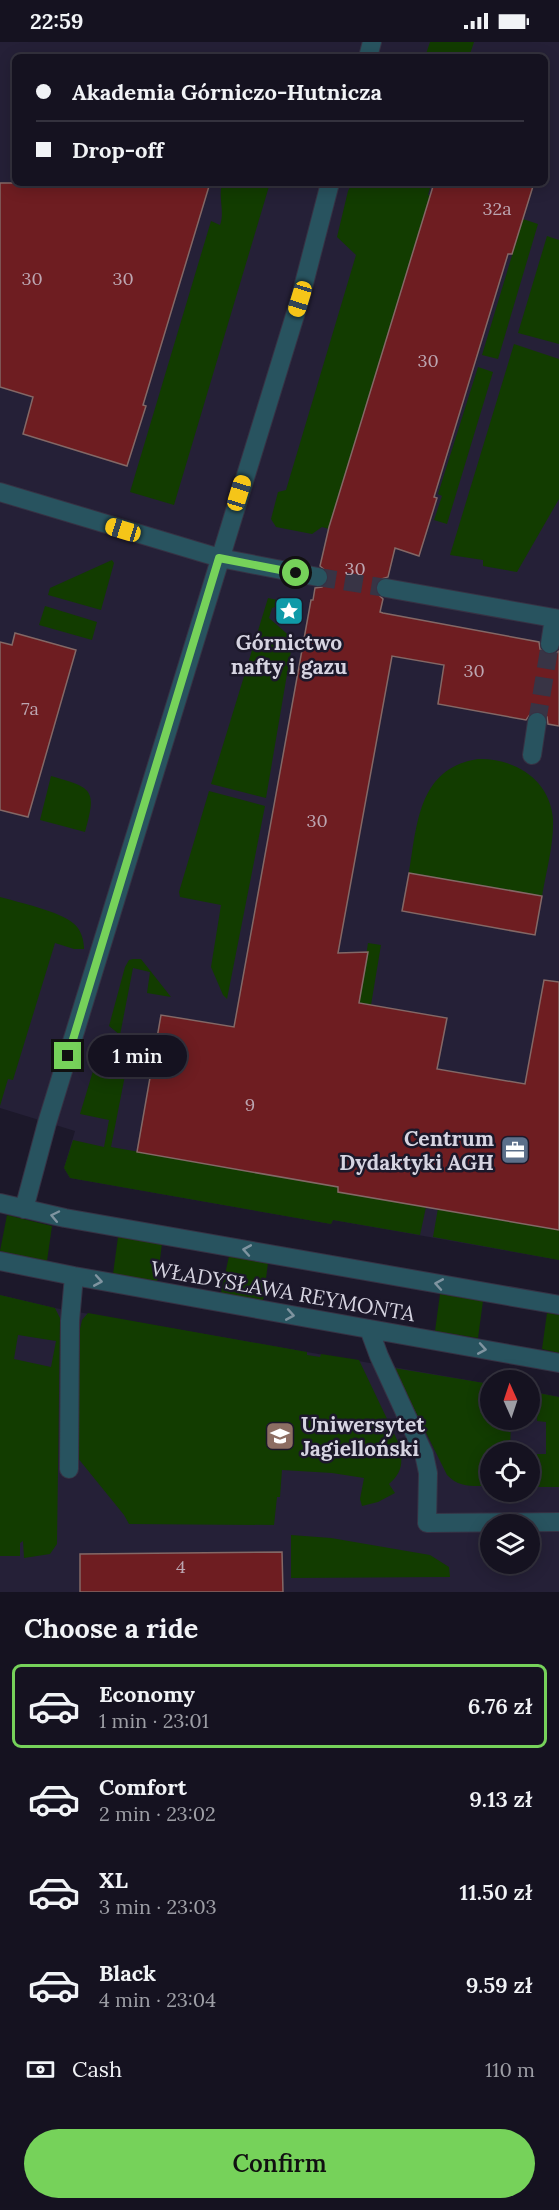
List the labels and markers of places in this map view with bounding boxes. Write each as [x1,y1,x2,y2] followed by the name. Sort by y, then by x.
[273,595,305,627] place icon: Górnictwo nafty i gazu
[231,629,347,680] place label: Górnictwo nafty i gazu
[339,1125,494,1176] place label: Centrum Dydaktyki AGH
[499,1134,531,1166] office icon: Centrum Dydaktyki AGH
[301,1411,425,1462] place label: Uniwersytet Jagielloński
[264,1420,296,1452] school or university icon: Uniwersytet Jagielloński

